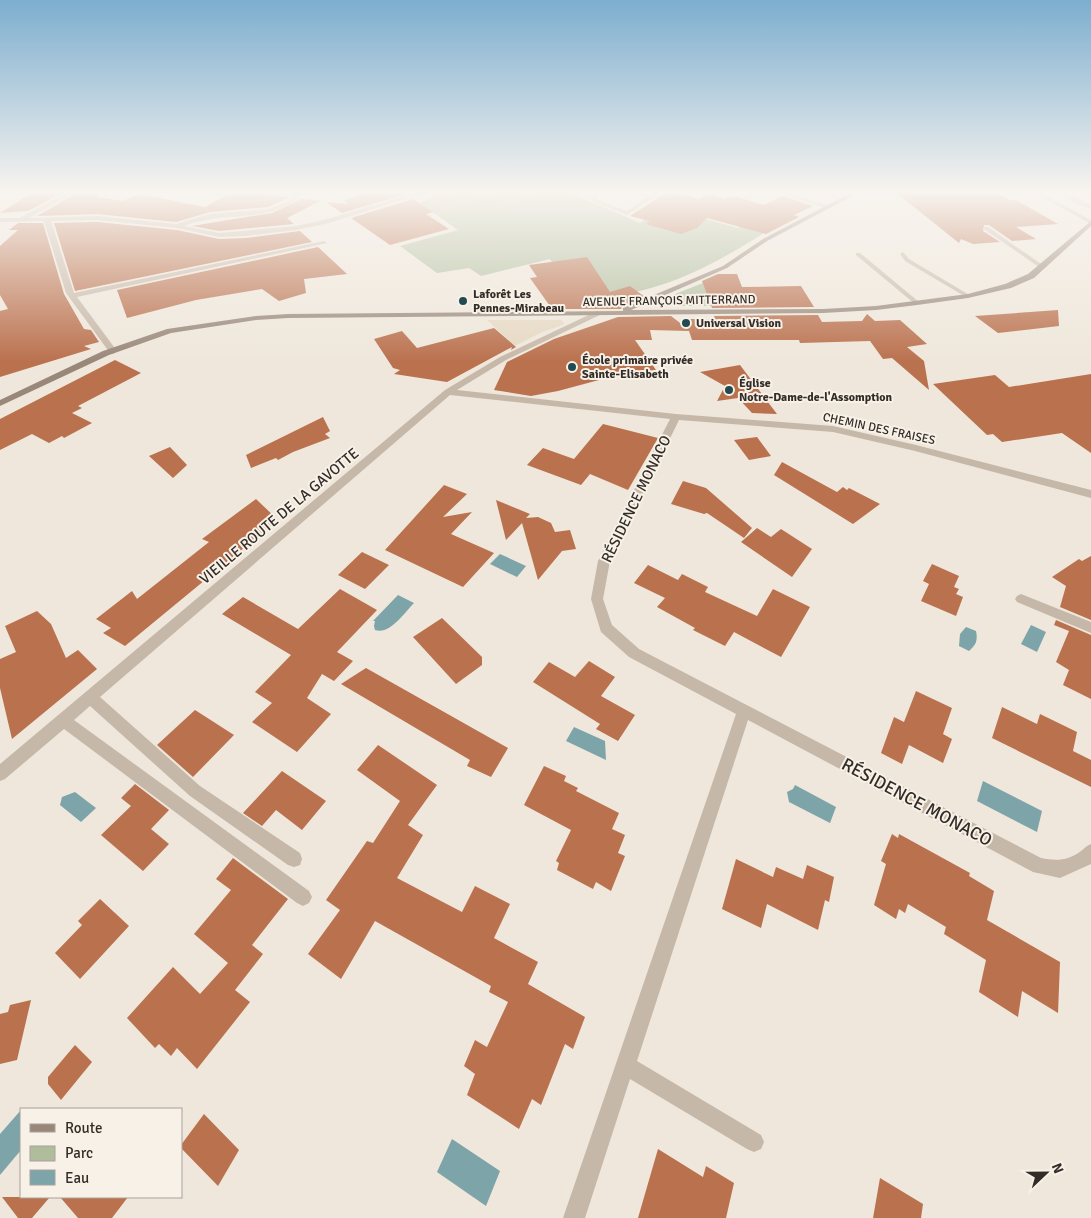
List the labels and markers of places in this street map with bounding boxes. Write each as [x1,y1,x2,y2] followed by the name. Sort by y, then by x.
[473,287,565,316] place label: Laforêt Les Pennes-Mirabeau
[457,295,469,307] marker: Laforêt Les Pennes-Mirabeau
[696,316,781,331] place label: Universal Vision
[680,317,692,329] marker: Universal Vision
[582,353,693,382] place label: École primaire privée Sainte-Elisabeth
[566,361,578,373] marker: École primaire privée Sainte-Elisabeth
[739,376,893,405] place label: Église Notre-Dame-de-l'Assomption
[723,384,735,396] marker: Église Notre-Dame-de-l'Assomption

